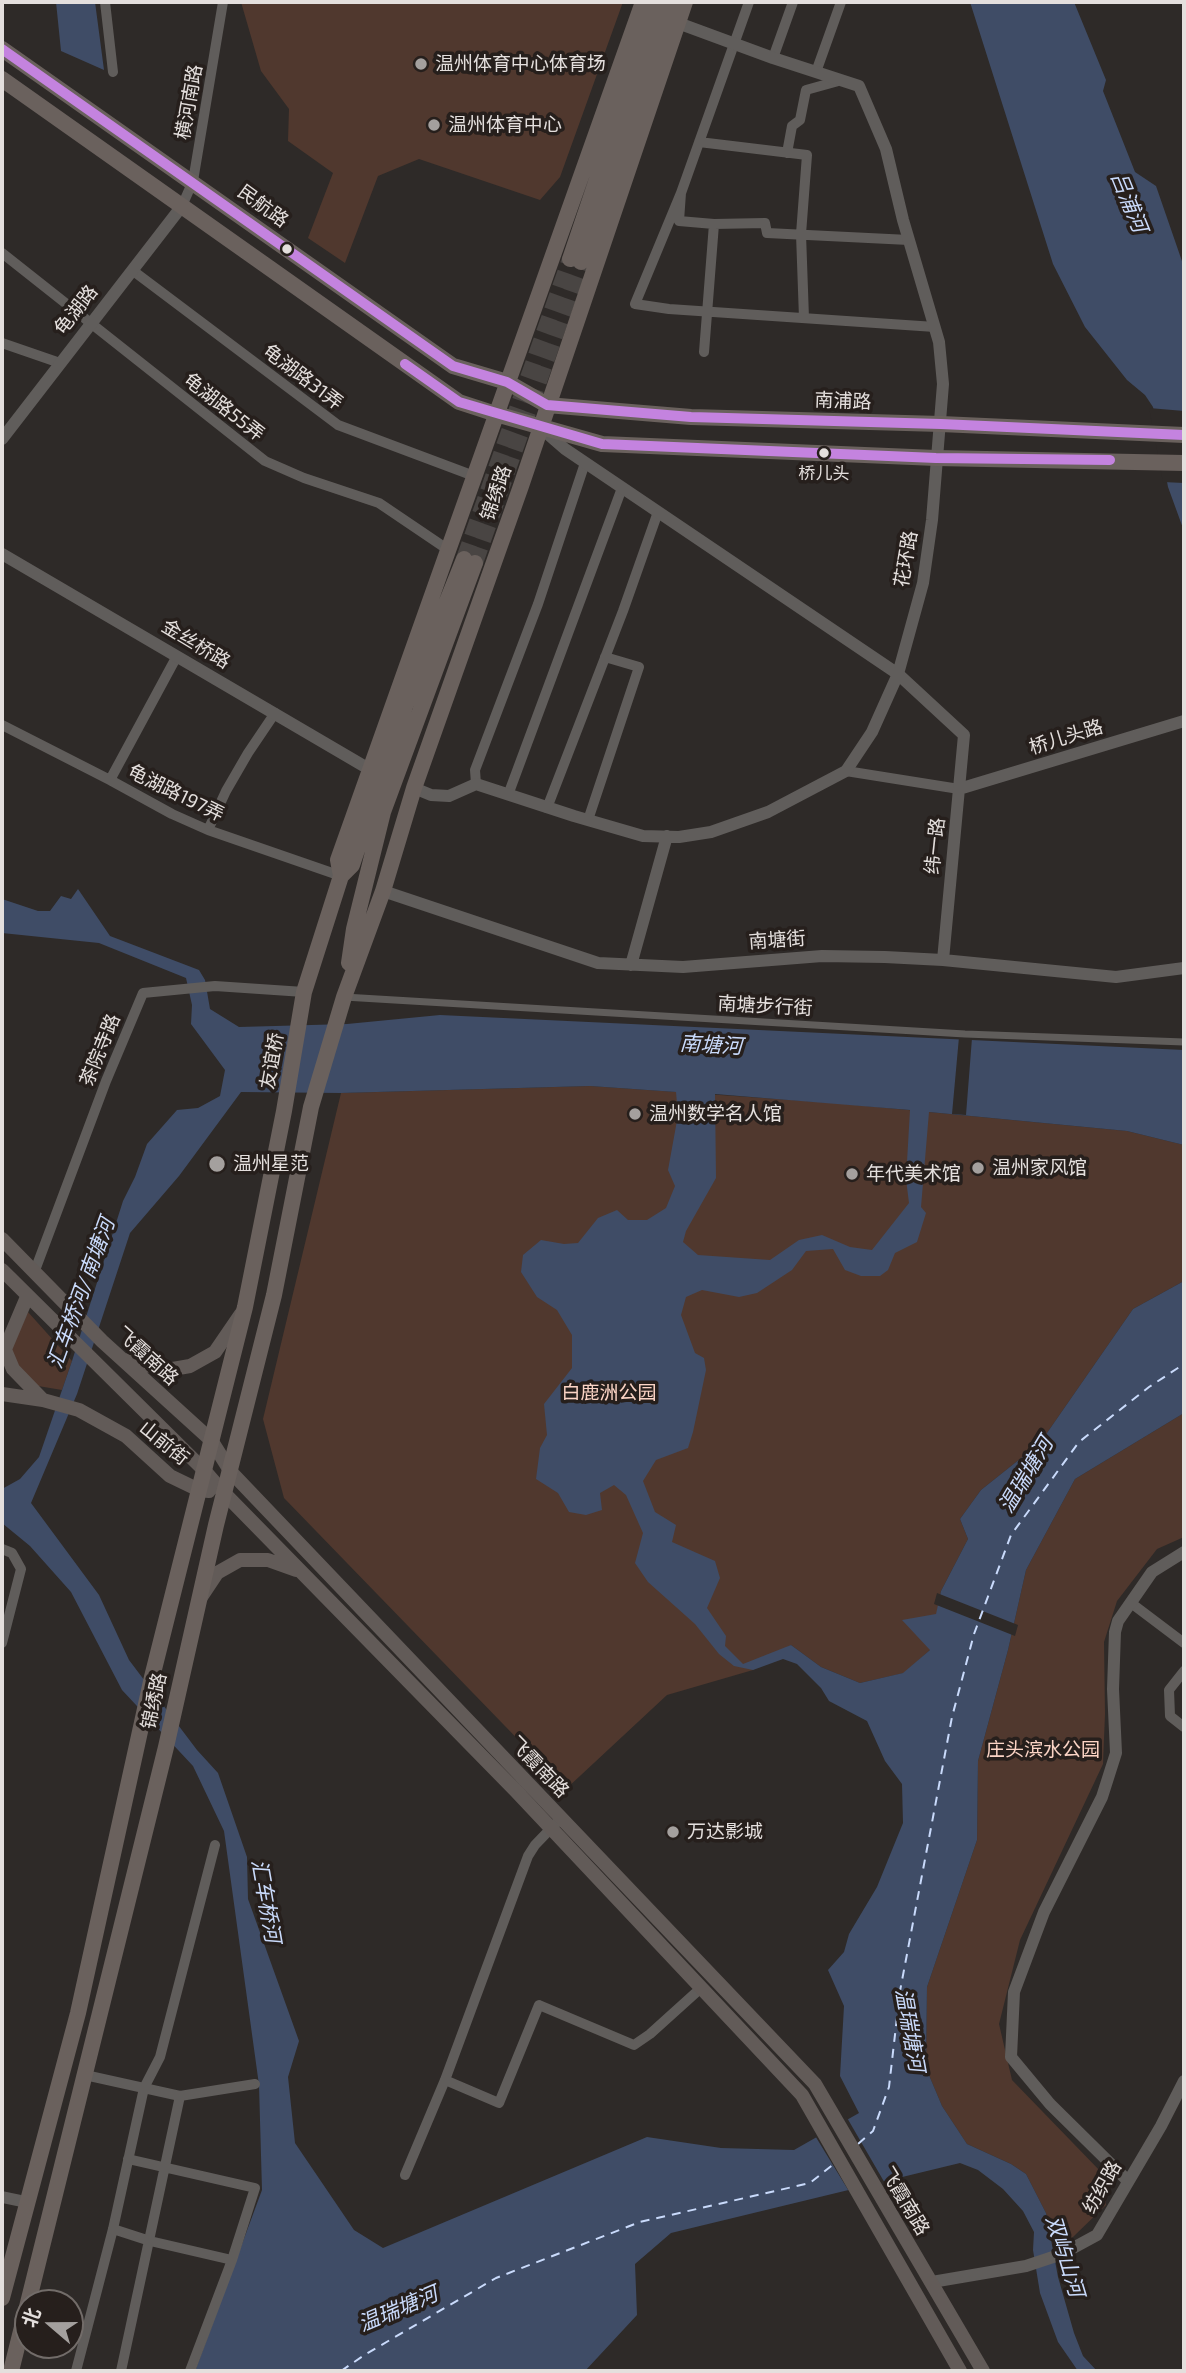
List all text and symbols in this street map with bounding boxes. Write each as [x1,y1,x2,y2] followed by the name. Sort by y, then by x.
[435,53,606,75] place label: 温州体育中心体育场
[413,56,429,72] marker: 温州体育中心体育场
[171,63,207,141] street label: 横河南路
[448,114,562,136] place label: 温州体育中心
[426,117,442,133] marker: 温州体育中心
[1106,168,1152,236] water label: 吕浦河
[233,180,293,232] street label: 民航路
[280,242,294,256] unlabelled marker
[49,281,103,339] street label: 龟湖路
[259,340,347,414] street label: 龟湖路31弄
[179,368,269,446] street label: 龟湖路55弄
[814,389,872,413] street label: 南浦路
[817,446,831,460] marker: 桥儿头
[476,462,516,524] street label: 锦绣路
[799,463,849,483] place label: 桥儿头
[890,529,922,589] street label: 花环路
[158,615,234,673] street label: 金丝桥路
[1026,715,1106,759] street label: 桥儿头路
[124,760,228,826] street label: 龟湖路197弄
[921,816,949,876] street label: 纬一路
[748,927,806,953] street label: 南塘街
[717,992,813,1020] street label: 南塘步行街
[75,1010,125,1090] street label: 茶院寺路
[256,1031,288,1091] street label: 友谊桥
[679,1031,743,1059] water label: 南塘河
[649,1103,782,1125] place label: 温州数学名人馆
[627,1106,643,1122] marker: 温州数学名人馆
[233,1153,309,1175] place label: 温州星范
[207,1154,227,1174] marker: 温州星范
[992,1157,1087,1179] place label: 温州家风馆
[970,1160,986,1176] marker: 温州家风馆
[866,1163,961,1185] place label: 年代美术馆
[844,1166,860,1182] marker: 年代美术馆
[42,1214,120,1372] water label: 汇车桥河/南塘河
[111,1322,183,1390] street label: 飞霞南路
[562,1382,656,1404] park label: 白鹿洲公园
[135,1416,193,1470] street label: 山前街
[994,1433,1058,1517] water label: 温瑞塘河
[137,1671,171,1731] street label: 锦绣路
[504,1732,574,1802] street label: 飞霞南路
[986,1739,1100,1761] park label: 庄头滨水公园
[687,1821,763,1843] place label: 万达影城
[665,1824,681,1840] marker: 万达影城
[246,1857,286,1945] water label: 汇车桥河
[890,1986,930,2074] water label: 温瑞塘河
[1078,2157,1126,2217] street label: 纺织路
[876,2163,934,2239] street label: 飞霞南路
[1041,2212,1089,2300] water label: 双屿山河
[354,2281,442,2337] water label: 温瑞塘河
[14,2289,84,2359] north arrow
[17,2304,45,2330] text: 北

